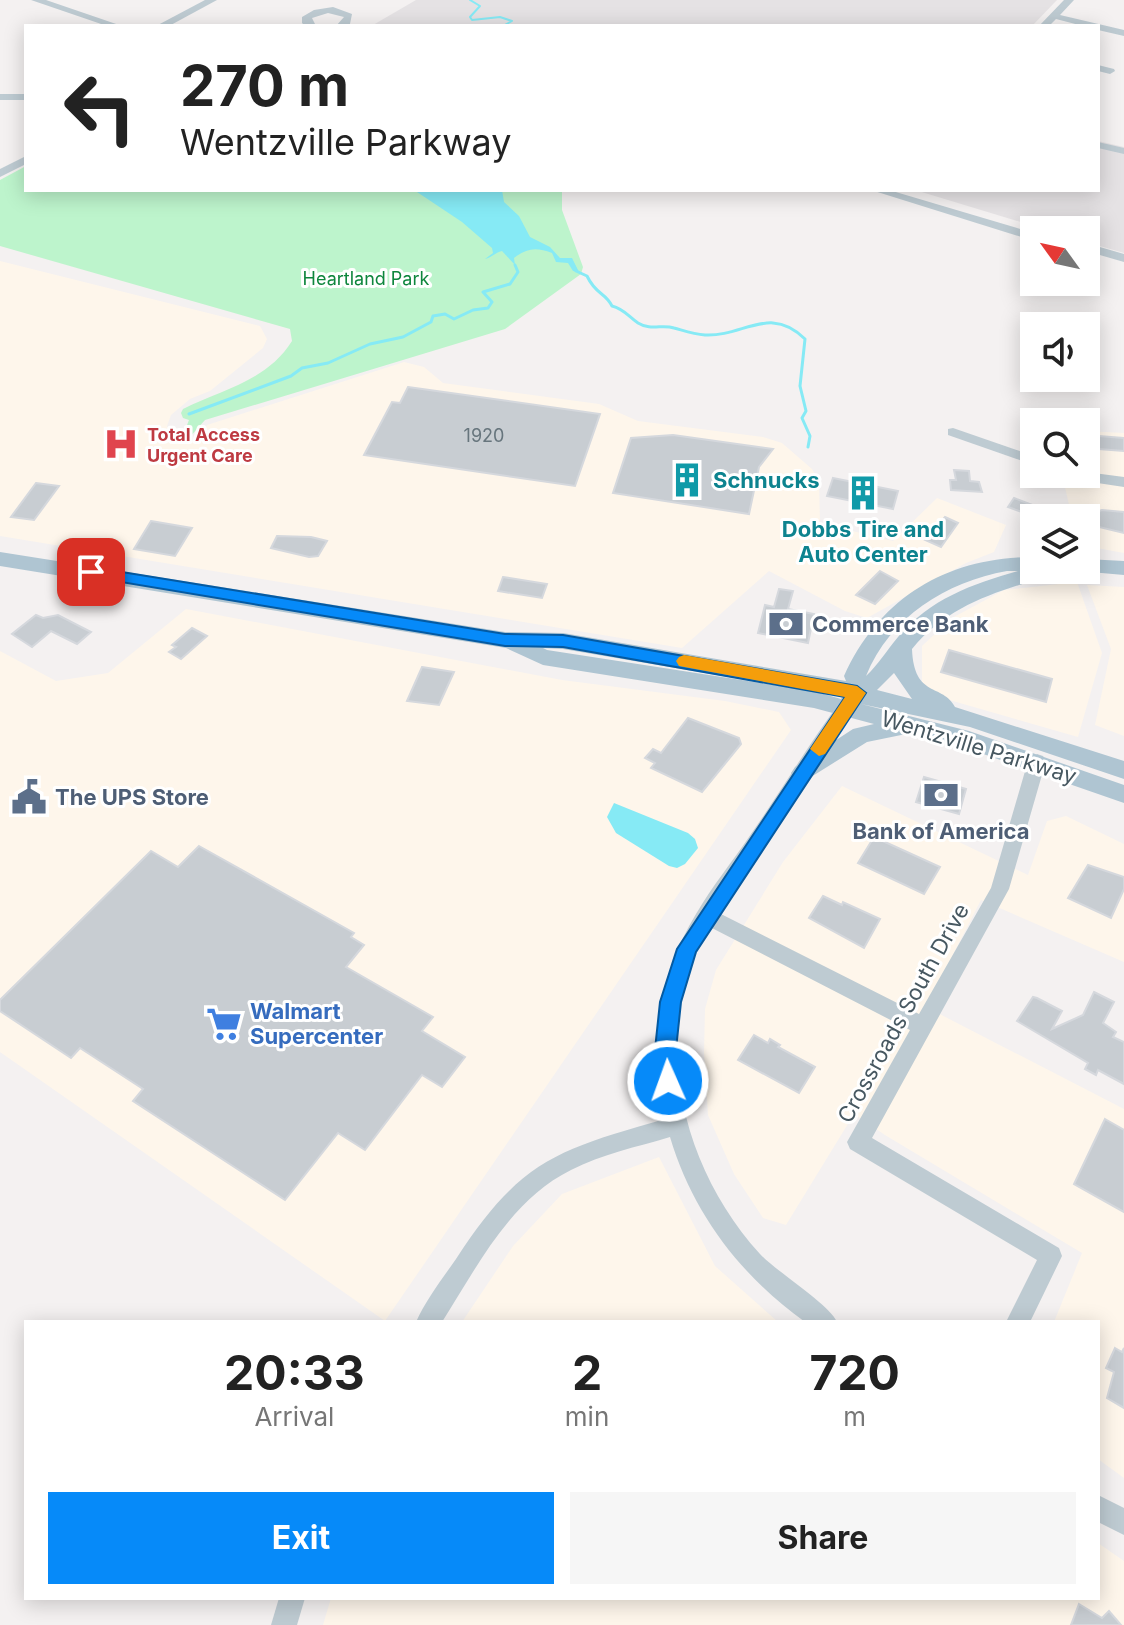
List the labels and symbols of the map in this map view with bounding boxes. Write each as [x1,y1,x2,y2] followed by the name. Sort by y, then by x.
[1020,216,1100,296] north arrow
[303,268,430,289] park label: Heartland Park
[147,424,260,466] place label: Total Access Urgent Care
[102,425,140,463] hospital icon: Total Access Urgent Care
[464,425,504,446] house number: 1920
[668,461,706,499] building icon: Schnucks
[713,467,819,493] place label: Schnucks
[844,474,882,512] building icon: Dobbs Tire and Auto Center
[782,516,944,567] place label: Dobbs Tire and Auto Center
[57,538,125,606] pin
[767,605,805,643] bank icon: Commerce Bank
[812,611,989,637] place label: Commerce Bank
[878,705,1080,789] street label: Wentzville Parkway
[922,776,960,814] bank icon: Bank of America
[10,778,48,816] public building icon: The UPS Store
[55,784,209,810] place label: The UPS Store
[852,818,1030,844] place label: Bank of America
[832,899,974,1127] street label: Crossroads South Drive
[250,998,383,1049] place label: Walmart Supercenter
[205,1005,243,1043] supermarket icon: Walmart Supercenter
[626,1039,710,1123] position arrow

